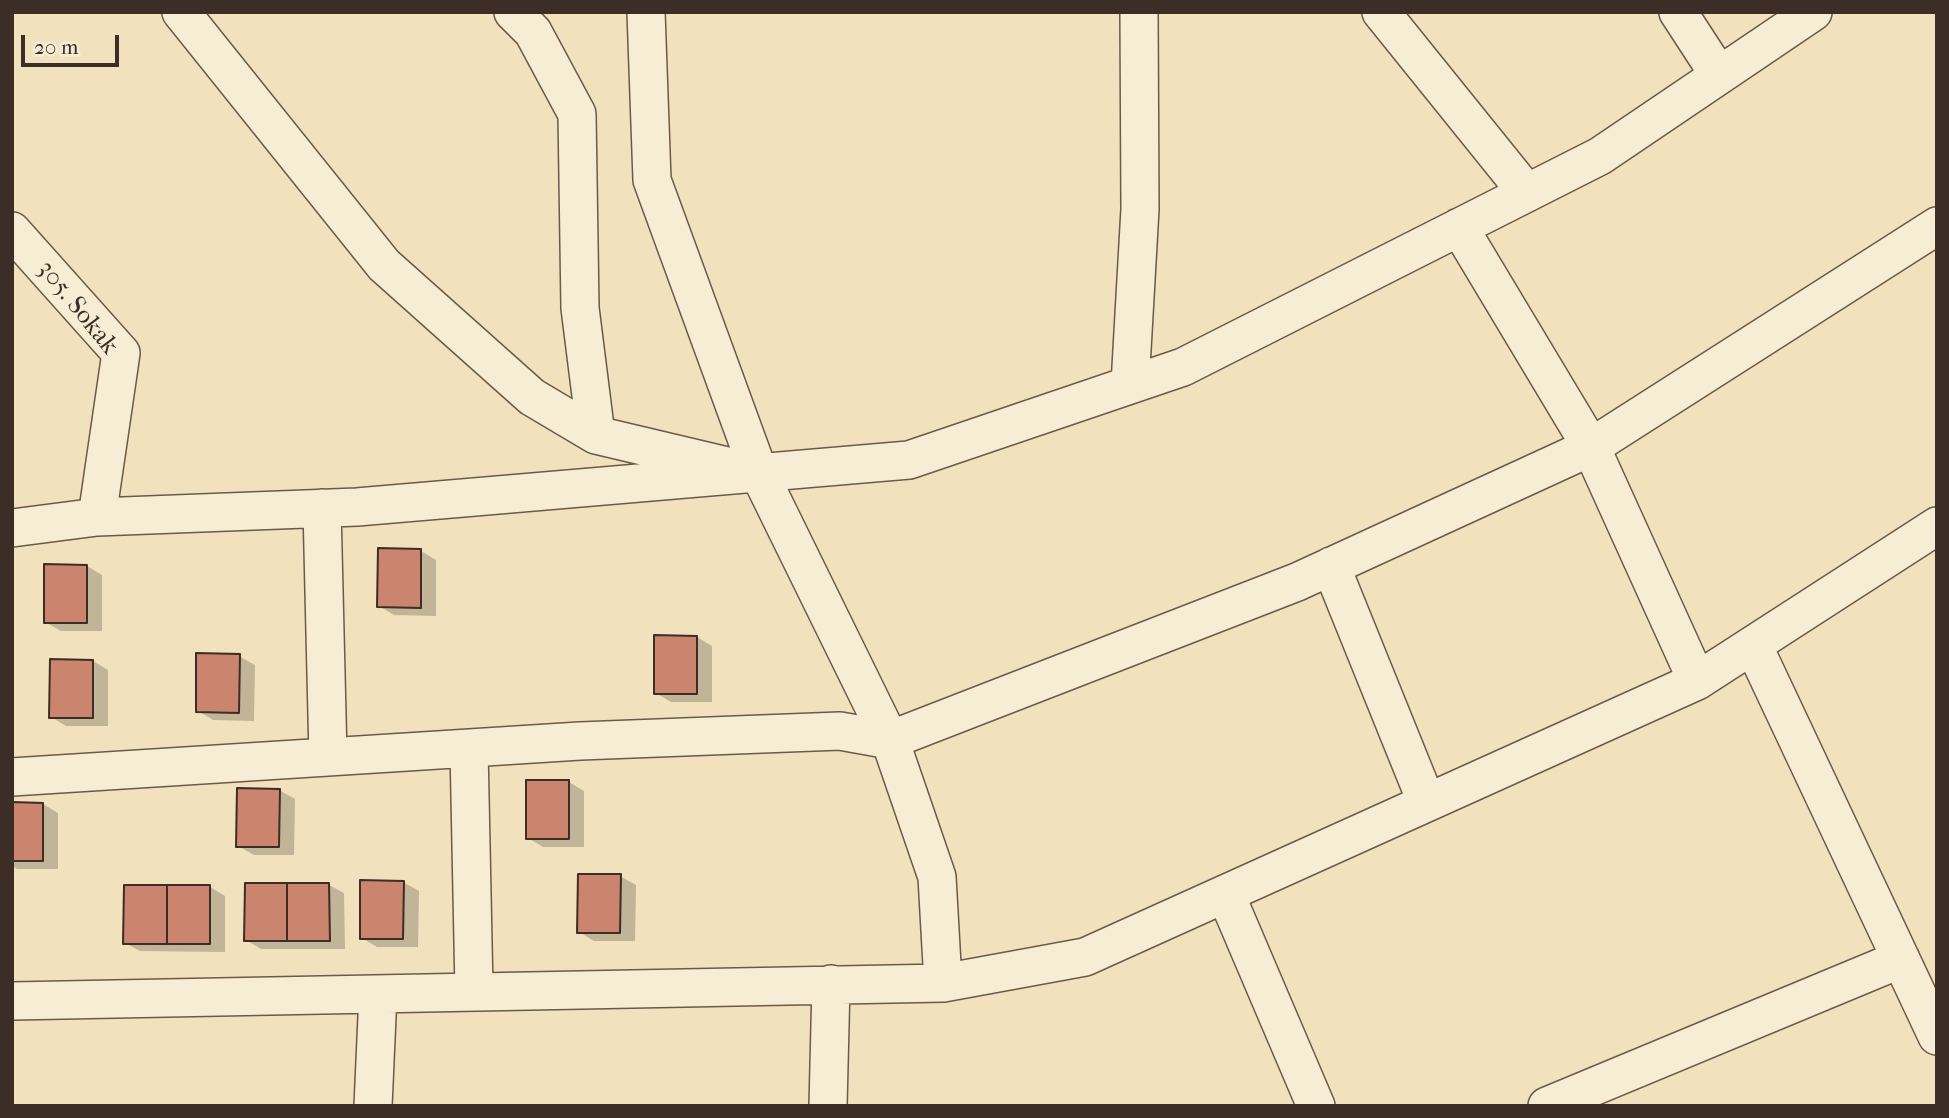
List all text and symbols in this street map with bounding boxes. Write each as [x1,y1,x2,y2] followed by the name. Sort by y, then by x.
[24,21,122,65] scale bar
[34,35,78,59] text: 20 m
[30,255,124,361] street label: 305. Sokak

